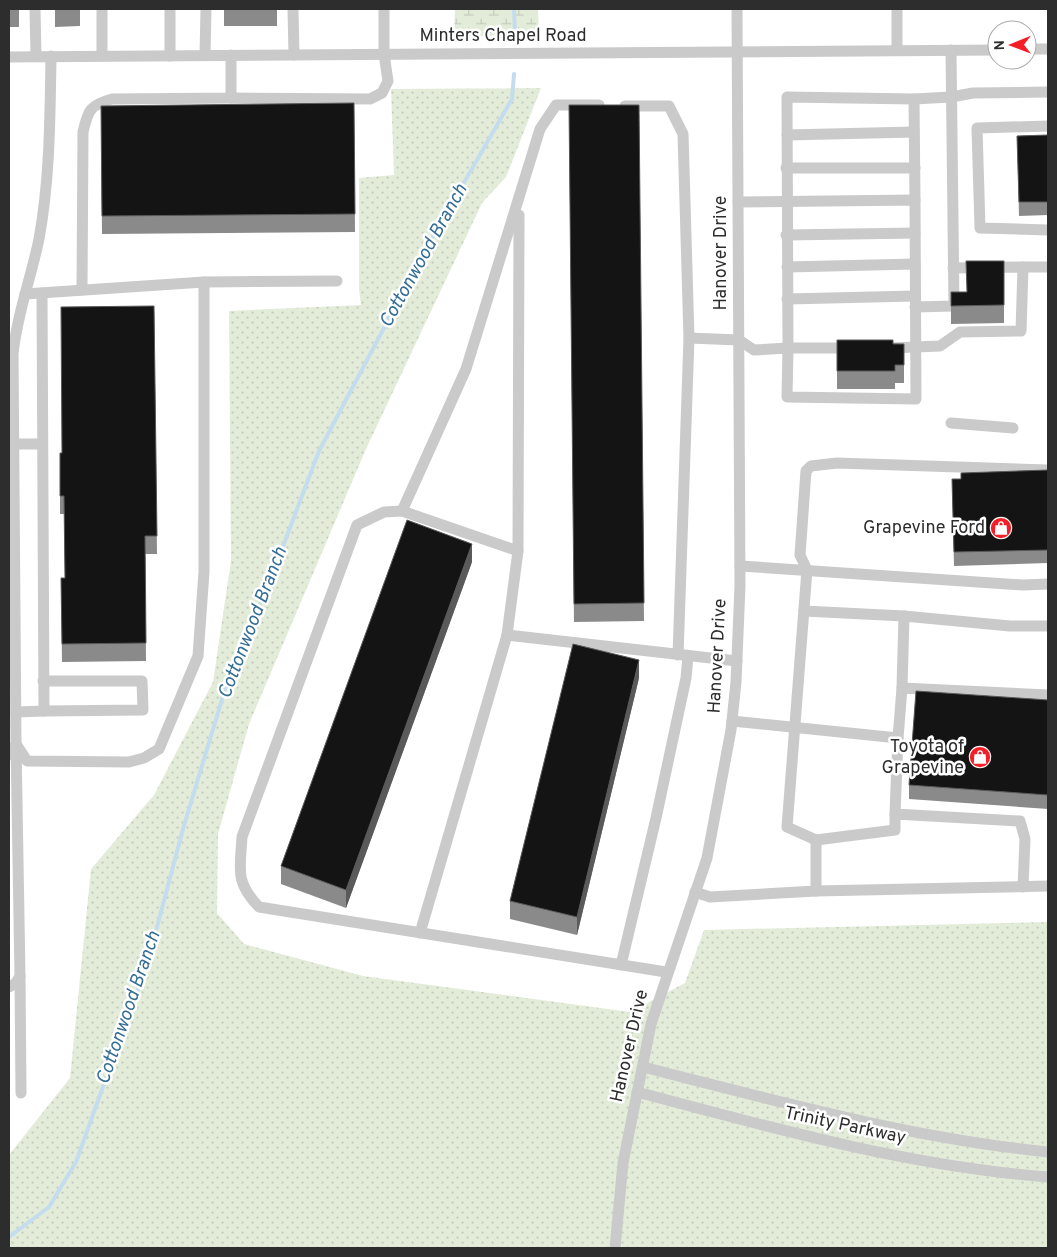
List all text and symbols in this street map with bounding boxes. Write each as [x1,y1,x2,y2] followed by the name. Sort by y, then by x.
[987,20,1037,70] north arrow
[419,25,587,48] street label: Minters Chapel Road
[992,40,1009,50] text: N
[375,179,474,332] water label: Cottonwood Branch
[710,196,733,311] street label: Hanover Drive
[989,516,1013,540] shop icon: Grapevine Ford
[863,517,985,540] place label: Grapevine Ford
[213,543,293,702] water label: Cottonwood Branch
[704,598,732,714] street label: Hanover Drive
[882,736,964,780] place label: Toyota of Grapevine
[968,745,992,769] shop icon: Toyota of Grapevine
[92,928,167,1088] water label: Cottonwood Branch
[606,987,654,1105] street label: Hanover Drive
[782,1102,908,1150] street label: Trinity Parkway

